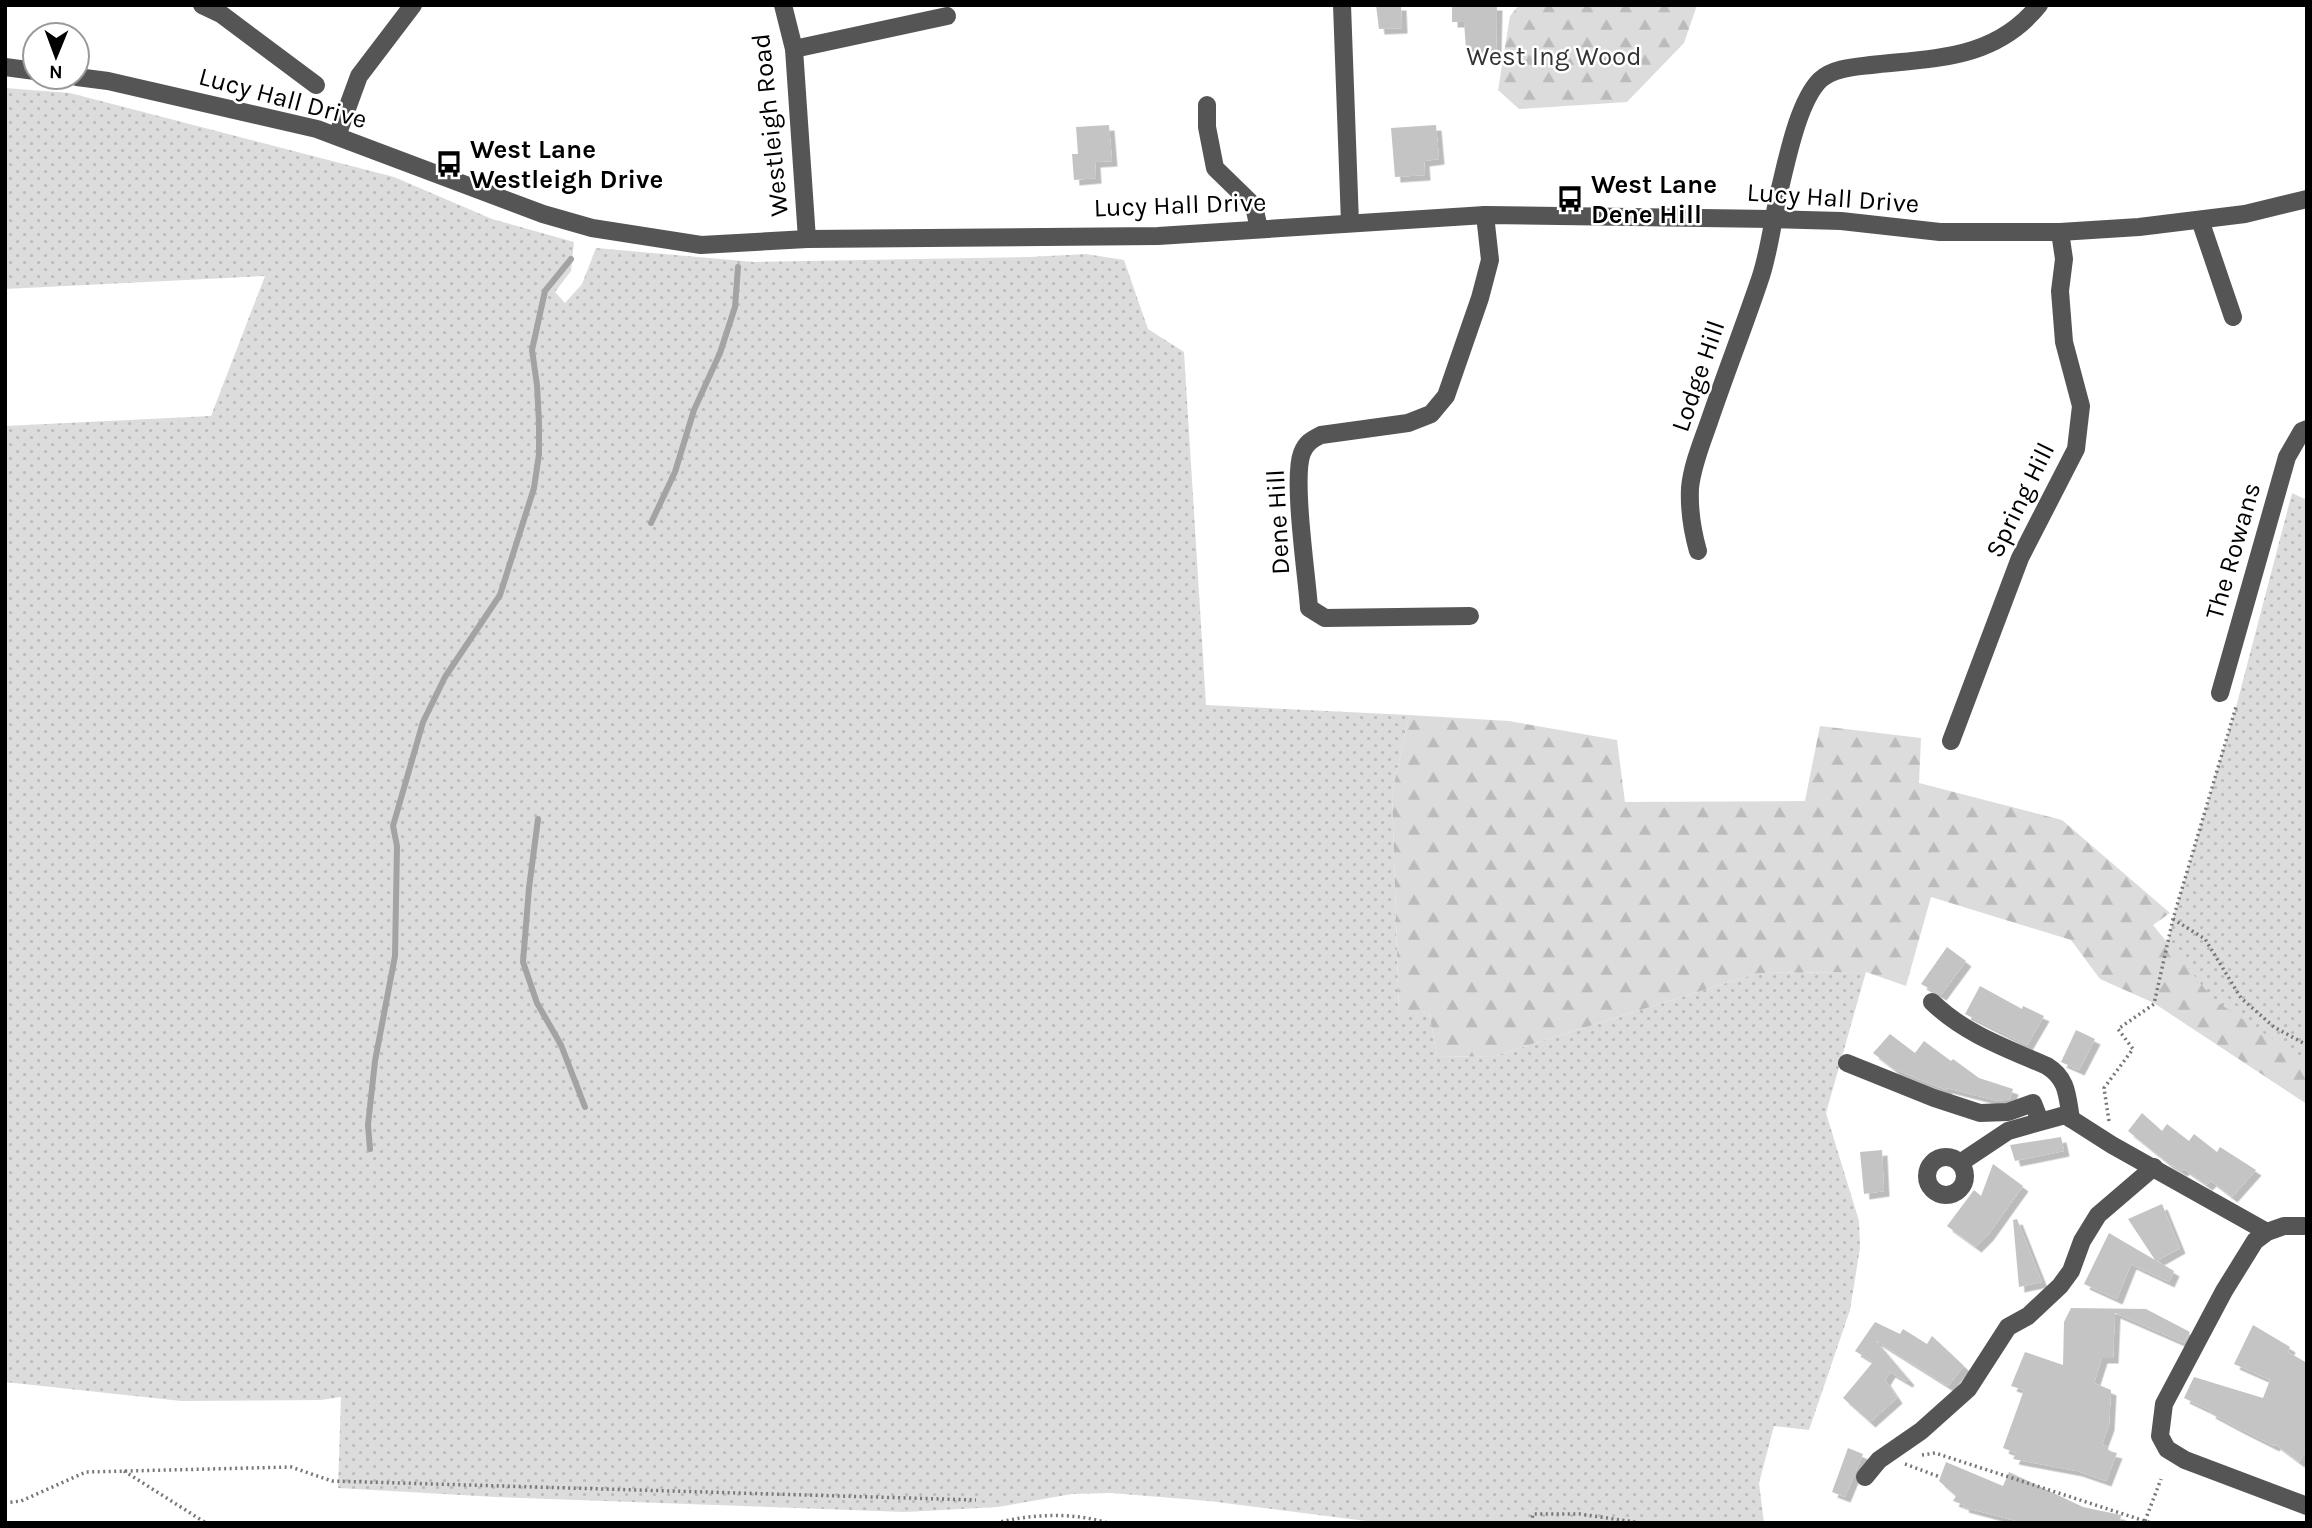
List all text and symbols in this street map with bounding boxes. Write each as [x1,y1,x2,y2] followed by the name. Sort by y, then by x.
[21,21,91,91] north arrow
[745,32,795,218] street label: Westleigh Road
[1466,41,1642,72] park label: West Ing Wood
[49,61,63,83] text: N
[196,61,370,135] street label: Lucy Hall Drive
[470,134,663,195] place label: West Lane Westleigh Drive
[434,149,464,179] bus stop icon: West Lane Westleigh Drive
[1591,169,1717,230] place label: West Lane Dene Hill
[1746,177,1920,219] street label: Lucy Hall Drive
[1555,184,1585,214] bus stop icon: West Lane Dene Hill
[1093,186,1267,224] street label: Lucy Hall Drive
[1665,316,1731,436] street label: Lodge Hill
[1979,437,2061,563] street label: Spring Hill
[1260,469,1296,575] street label: Dene Hill
[2199,479,2267,623] street label: The Rowans

